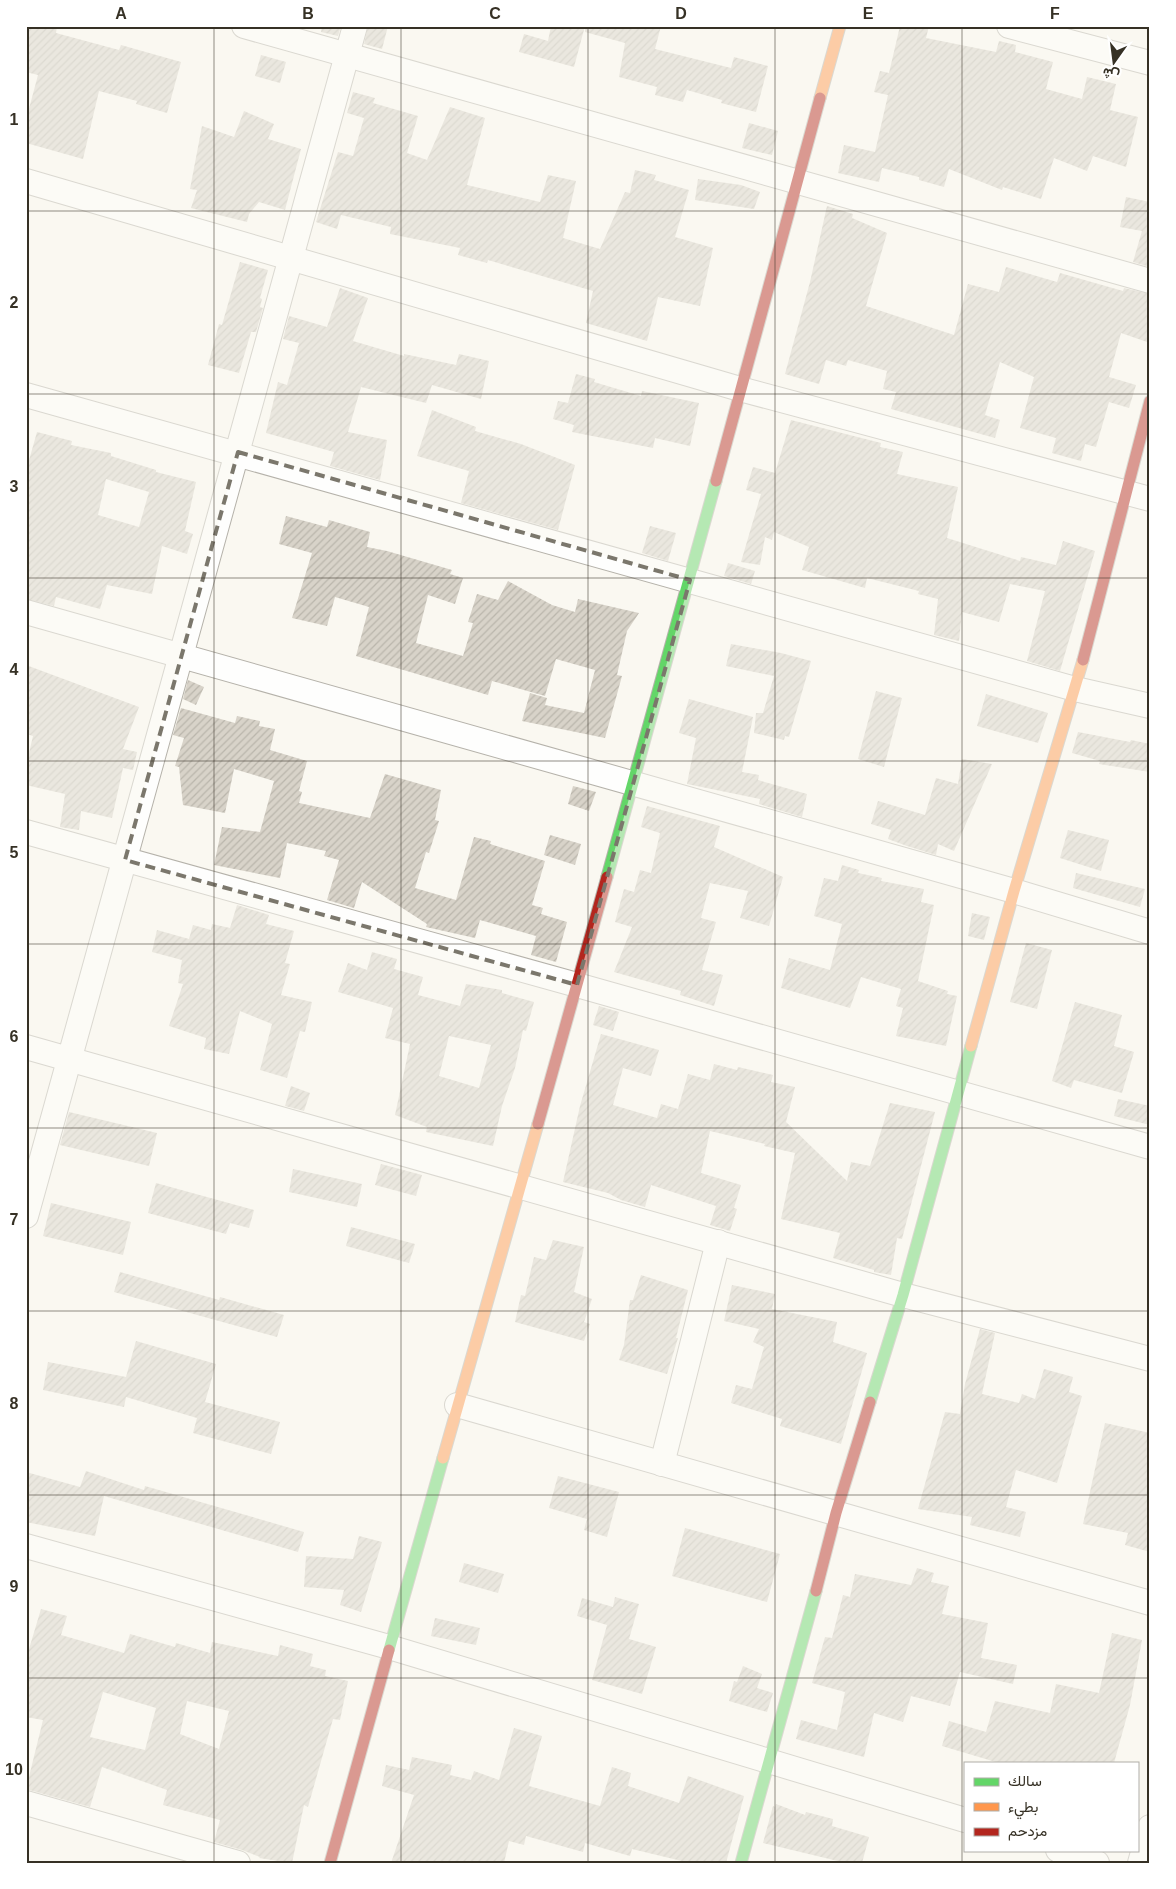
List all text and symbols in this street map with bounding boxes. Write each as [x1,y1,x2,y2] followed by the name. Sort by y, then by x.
[115,5,127,22] text: A
[302,5,314,22] text: B
[489,5,501,22] text: C
[675,5,687,22] text: D
[863,5,874,22] text: E
[1050,5,1060,22] text: F
[1088,38,1138,88] north arrow
[1101,64,1121,84] text: ش
[10,111,19,128] text: 1
[10,294,19,311] text: 2
[10,478,19,495] text: 3
[10,661,19,678] text: 4
[10,844,19,861] text: 5
[10,1028,19,1045] text: 6
[10,1211,19,1228] text: 7
[10,1395,19,1412] text: 8
[10,1578,19,1595] text: 9
[5,1761,23,1778] text: 10
[964,1762,1138,1852] legend
[1008,1772,1042,1789] text: سالك
[1008,1798,1038,1820] text: بطيء
[1008,1822,1047,1841] text: مزدحم

